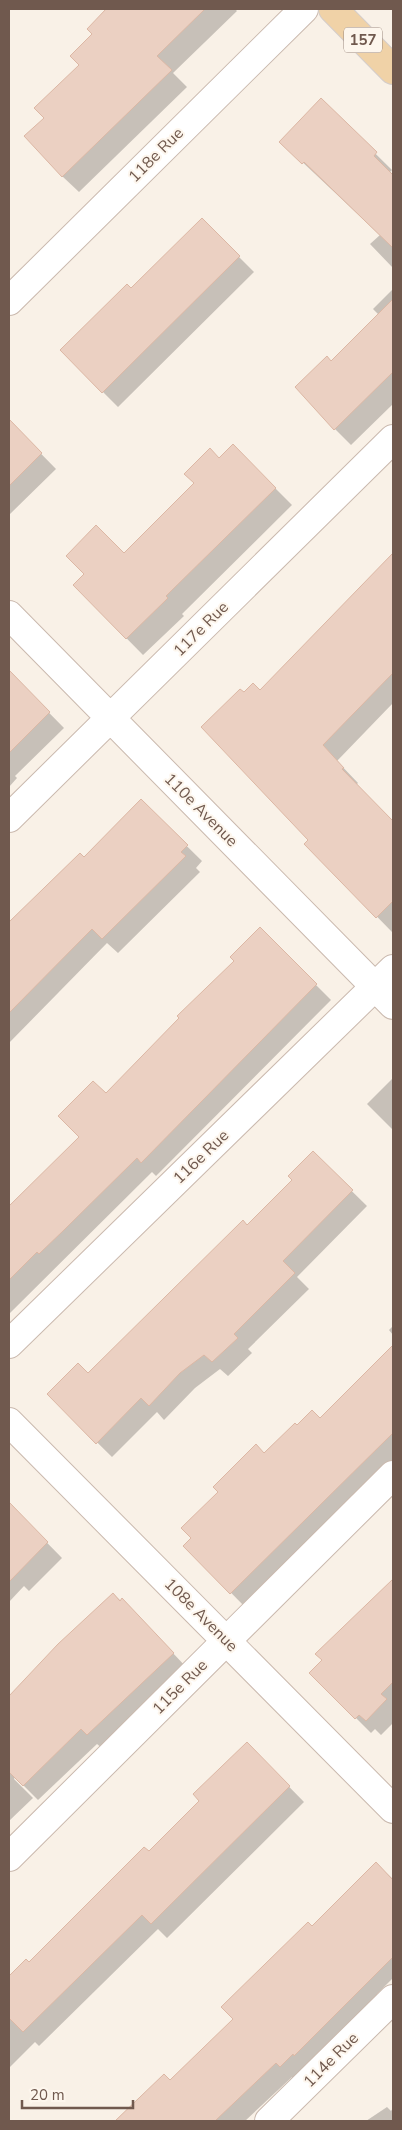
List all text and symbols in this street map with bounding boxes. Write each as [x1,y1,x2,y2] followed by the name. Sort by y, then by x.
[344,28,382,52] road number: 157
[124,123,188,187] street label: 118e Rue
[169,597,233,661] street label: 117e Rue
[159,768,243,852] street label: 110e Avenue
[168,1125,234,1189] street label: 116e Rue
[159,1573,243,1657] street label: 108e Avenue
[148,1655,212,1719] street label: 115e Rue
[299,2028,363,2092] street label: 114e Rue
[22,2078,134,2110] scale bar
[30,2085,65,2105] text: 20 m

